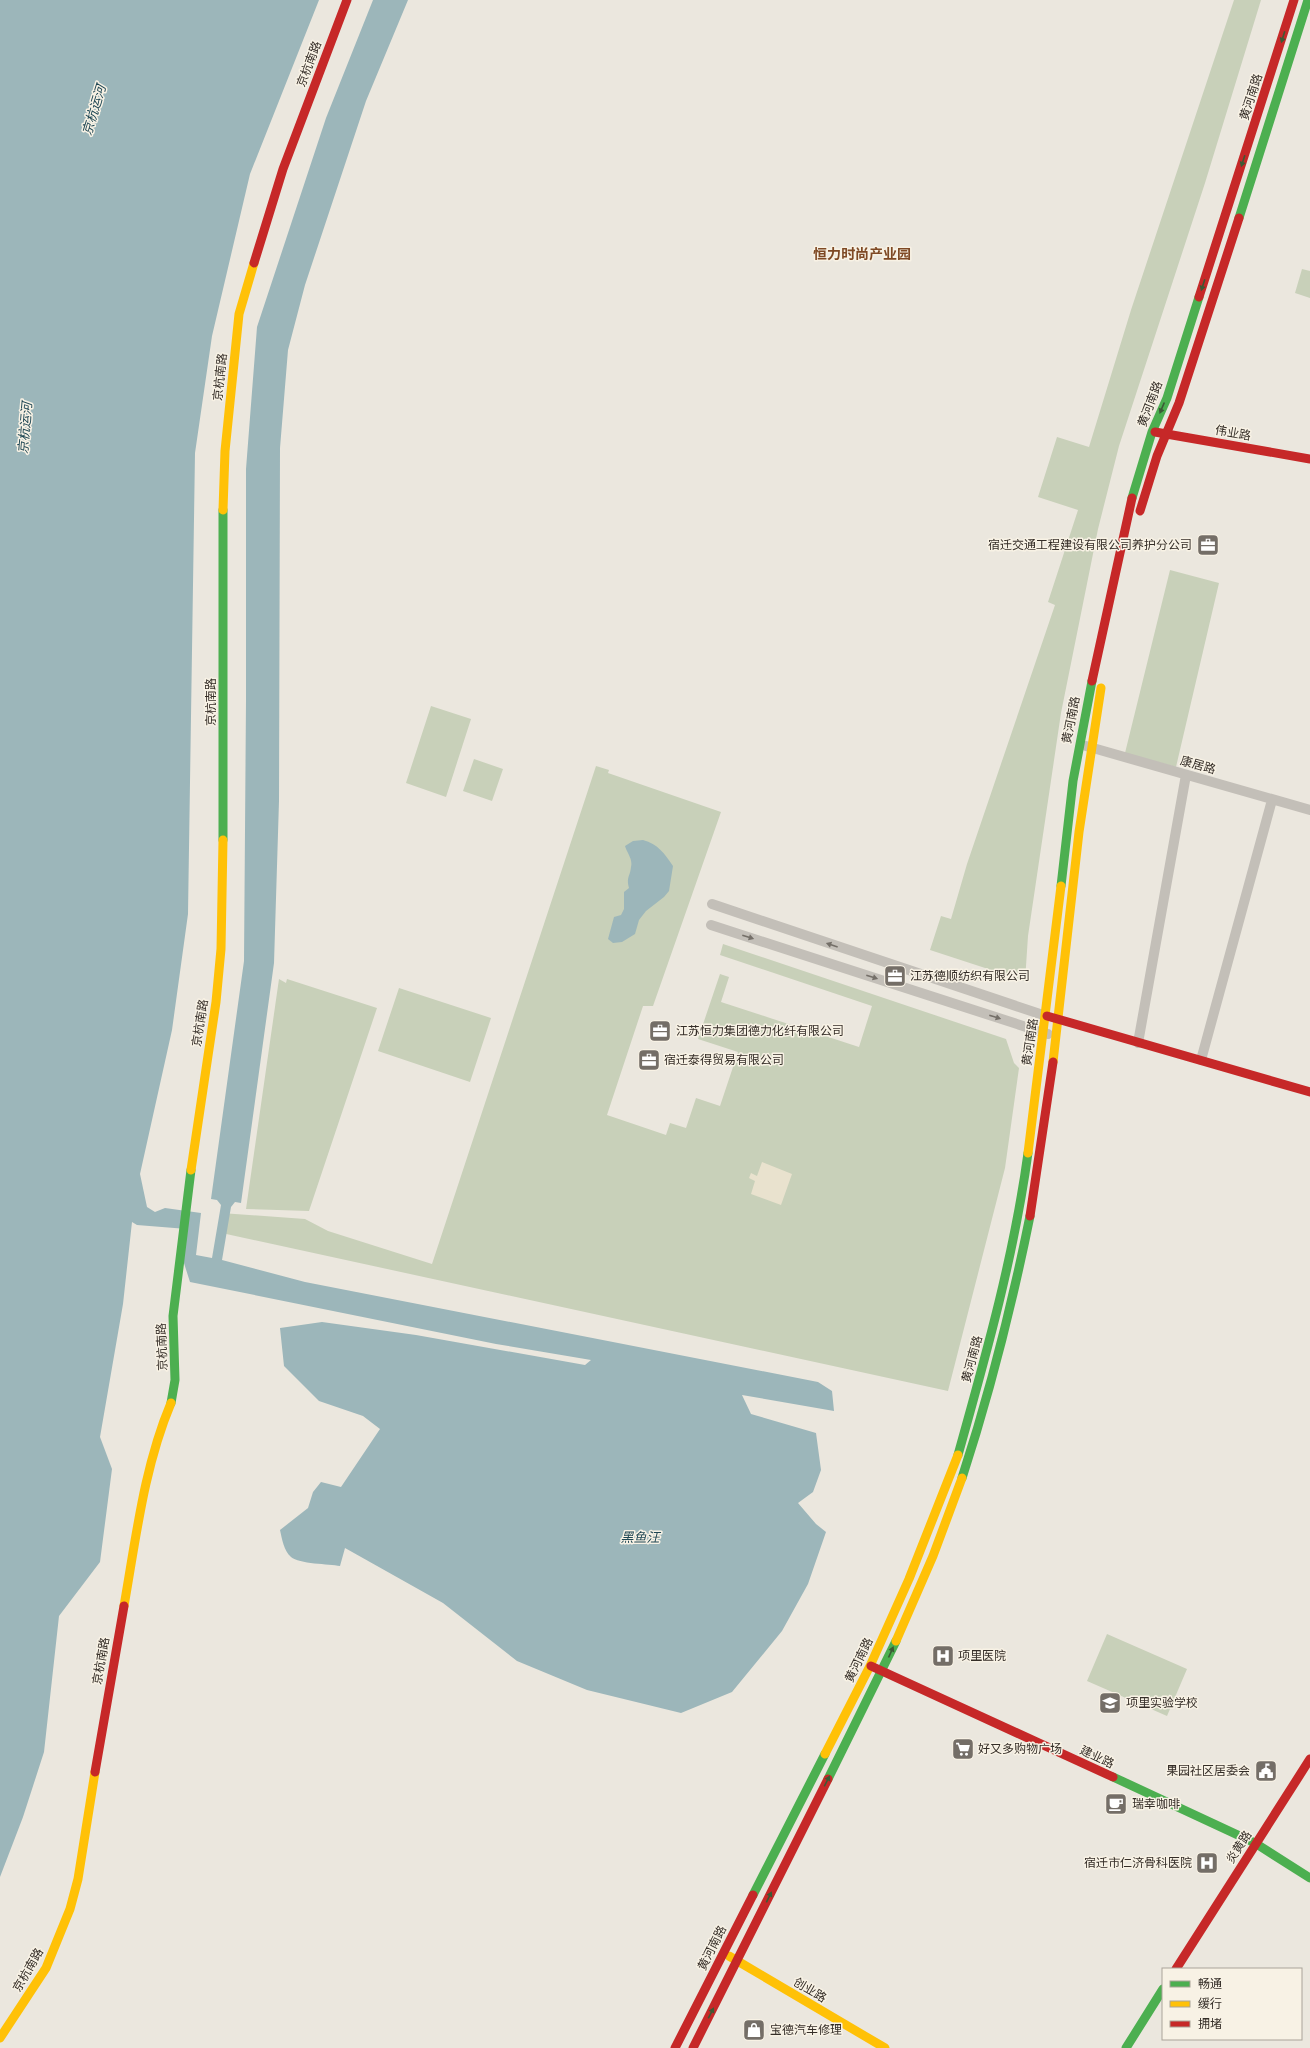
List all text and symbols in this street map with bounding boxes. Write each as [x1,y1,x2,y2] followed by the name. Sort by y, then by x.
[1280,32,1286,44] one-way arrow
[293,39,325,89] street label: 京杭南路
[1236,72,1266,122] street label: 黄河南路
[78,80,111,137] water label: 京杭运河
[1240,155,1246,167] one-way arrow
[813,245,911,263] district label: 恒力时尚产业园
[1200,279,1206,291] one-way arrow
[210,352,230,402] street label: 京杭南路
[1134,379,1166,429] street label: 黄河南路
[14,398,36,455] water label: 京杭运河
[1159,403,1165,415] one-way arrow
[1214,422,1252,444] street label: 伟业路
[1195,532,1221,558] office icon: 宿迁交通工程建设有限公司养护分公司
[988,537,1192,553] place label: 宿迁交通工程建设有限公司养护分公司
[203,678,219,726] street label: 京杭南路
[1059,695,1083,745] street label: 黄河南路
[1178,752,1218,778] street label: 康居路
[742,934,754,940] one-way arrow
[826,941,838,947] one-way arrow
[882,963,908,989] office icon: 江苏德顺纺织有限公司
[910,968,1030,984] place label: 江苏德顺纺织有限公司
[866,974,878,980] one-way arrow
[188,998,212,1048] street label: 京杭南路
[990,1014,1002,1020] one-way arrow
[1019,1017,1041,1067] street label: 黄河南路
[647,1018,673,1044] office icon: 江苏恒力集团德力化纤有限公司
[676,1023,844,1039] place label: 江苏恒力集团德力化纤有限公司
[636,1047,662,1073] office icon: 宿迁泰得贸易有限公司
[664,1052,784,1068] place label: 宿迁泰得贸易有限公司
[153,1323,171,1371] street label: 京杭南路
[958,1334,986,1384] street label: 黄河南路
[620,1529,661,1546] water label: 黑鱼汪
[841,1635,877,1685] street label: 黄河南路
[89,1636,113,1686] street label: 京杭南路
[930,1643,956,1669] hospital icon: 项里医院
[888,1646,894,1657] one-way arrow
[958,1648,1006,1664] place label: 项里医院
[1097,1690,1123,1716] school or university icon: 项里实验学校
[1126,1695,1198,1711] place label: 项里实验学校
[950,1736,976,1762] supermarket icon: 好又多购物广场
[978,1741,1062,1757] place label: 好又多购物广场
[1077,1742,1117,1772] street label: 建业路
[1253,1758,1279,1784] public building icon: 果园社区居委会
[1166,1763,1250,1779] place label: 果园社区居委会
[824,1775,831,1786] one-way arrow
[1103,1791,1129,1817] cafe icon: 瑞幸咖啡
[1132,1796,1180,1812] place label: 瑞幸咖啡
[1222,1828,1256,1866] street label: 炎黄路
[1194,1850,1220,1876] hospital icon: 宿迁市仁济骨科医院
[1084,1855,1192,1871] place label: 宿迁市仁济骨科医院
[766,1891,772,1903] one-way arrow
[694,1923,730,1973] street label: 黄河南路
[9,1945,47,1995] street label: 京杭南路
[1162,1968,1302,2040] legend
[790,1974,830,2006] street label: 创业路
[1198,1976,1222,1992] text: 畅通
[1198,1996,1222,2012] text: 缓行
[708,2007,714,2019] one-way arrow
[1198,2016,1222,2032] text: 拥堵
[741,2017,767,2043] shop icon: 宝德汽车修理
[770,2022,842,2038] place label: 宝德汽车修理

